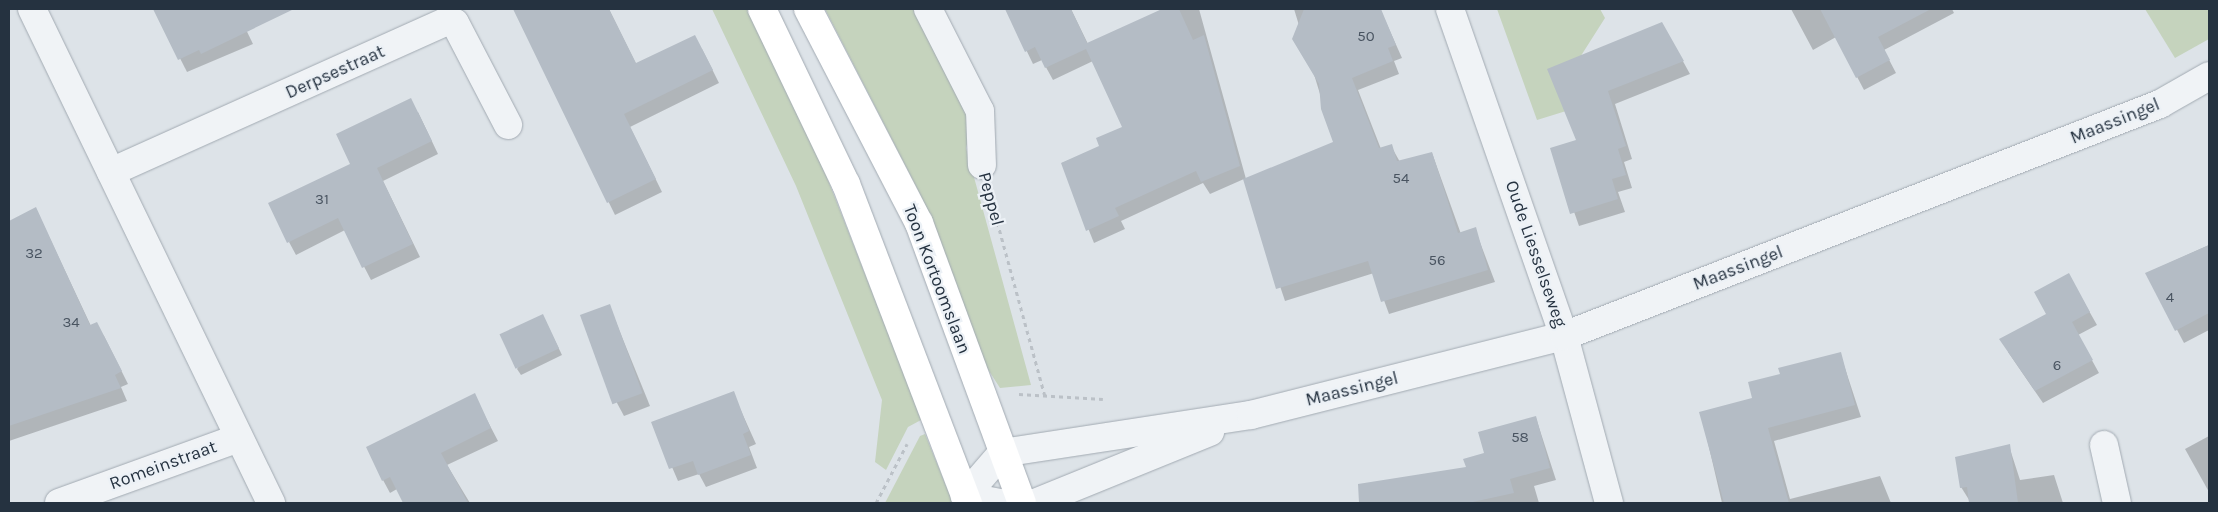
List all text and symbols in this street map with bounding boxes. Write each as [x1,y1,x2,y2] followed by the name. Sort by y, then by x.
[1357,28,1375,46] house number: 50
[282,41,388,103] street label: Derpsestraat
[2067,93,2163,149] street label: Maassingel
[974,170,1008,228] street label: Peppel
[1393,170,1409,188] house number: 54
[1501,178,1571,330] street label: Oude Liesselseweg
[315,191,329,209] house number: 31
[899,201,975,357] street label: Toon Kortoomslaan
[1690,241,1786,295] street label: Maassingel
[25,245,43,263] house number: 32
[1428,252,1446,270] house number: 56
[2166,289,2174,307] house number: 4
[62,314,80,332] house number: 34
[2053,357,2061,375] house number: 6
[1303,367,1401,411] street label: Maassingel
[1511,429,1529,447] house number: 58
[106,436,220,494] street label: Romeinstraat

